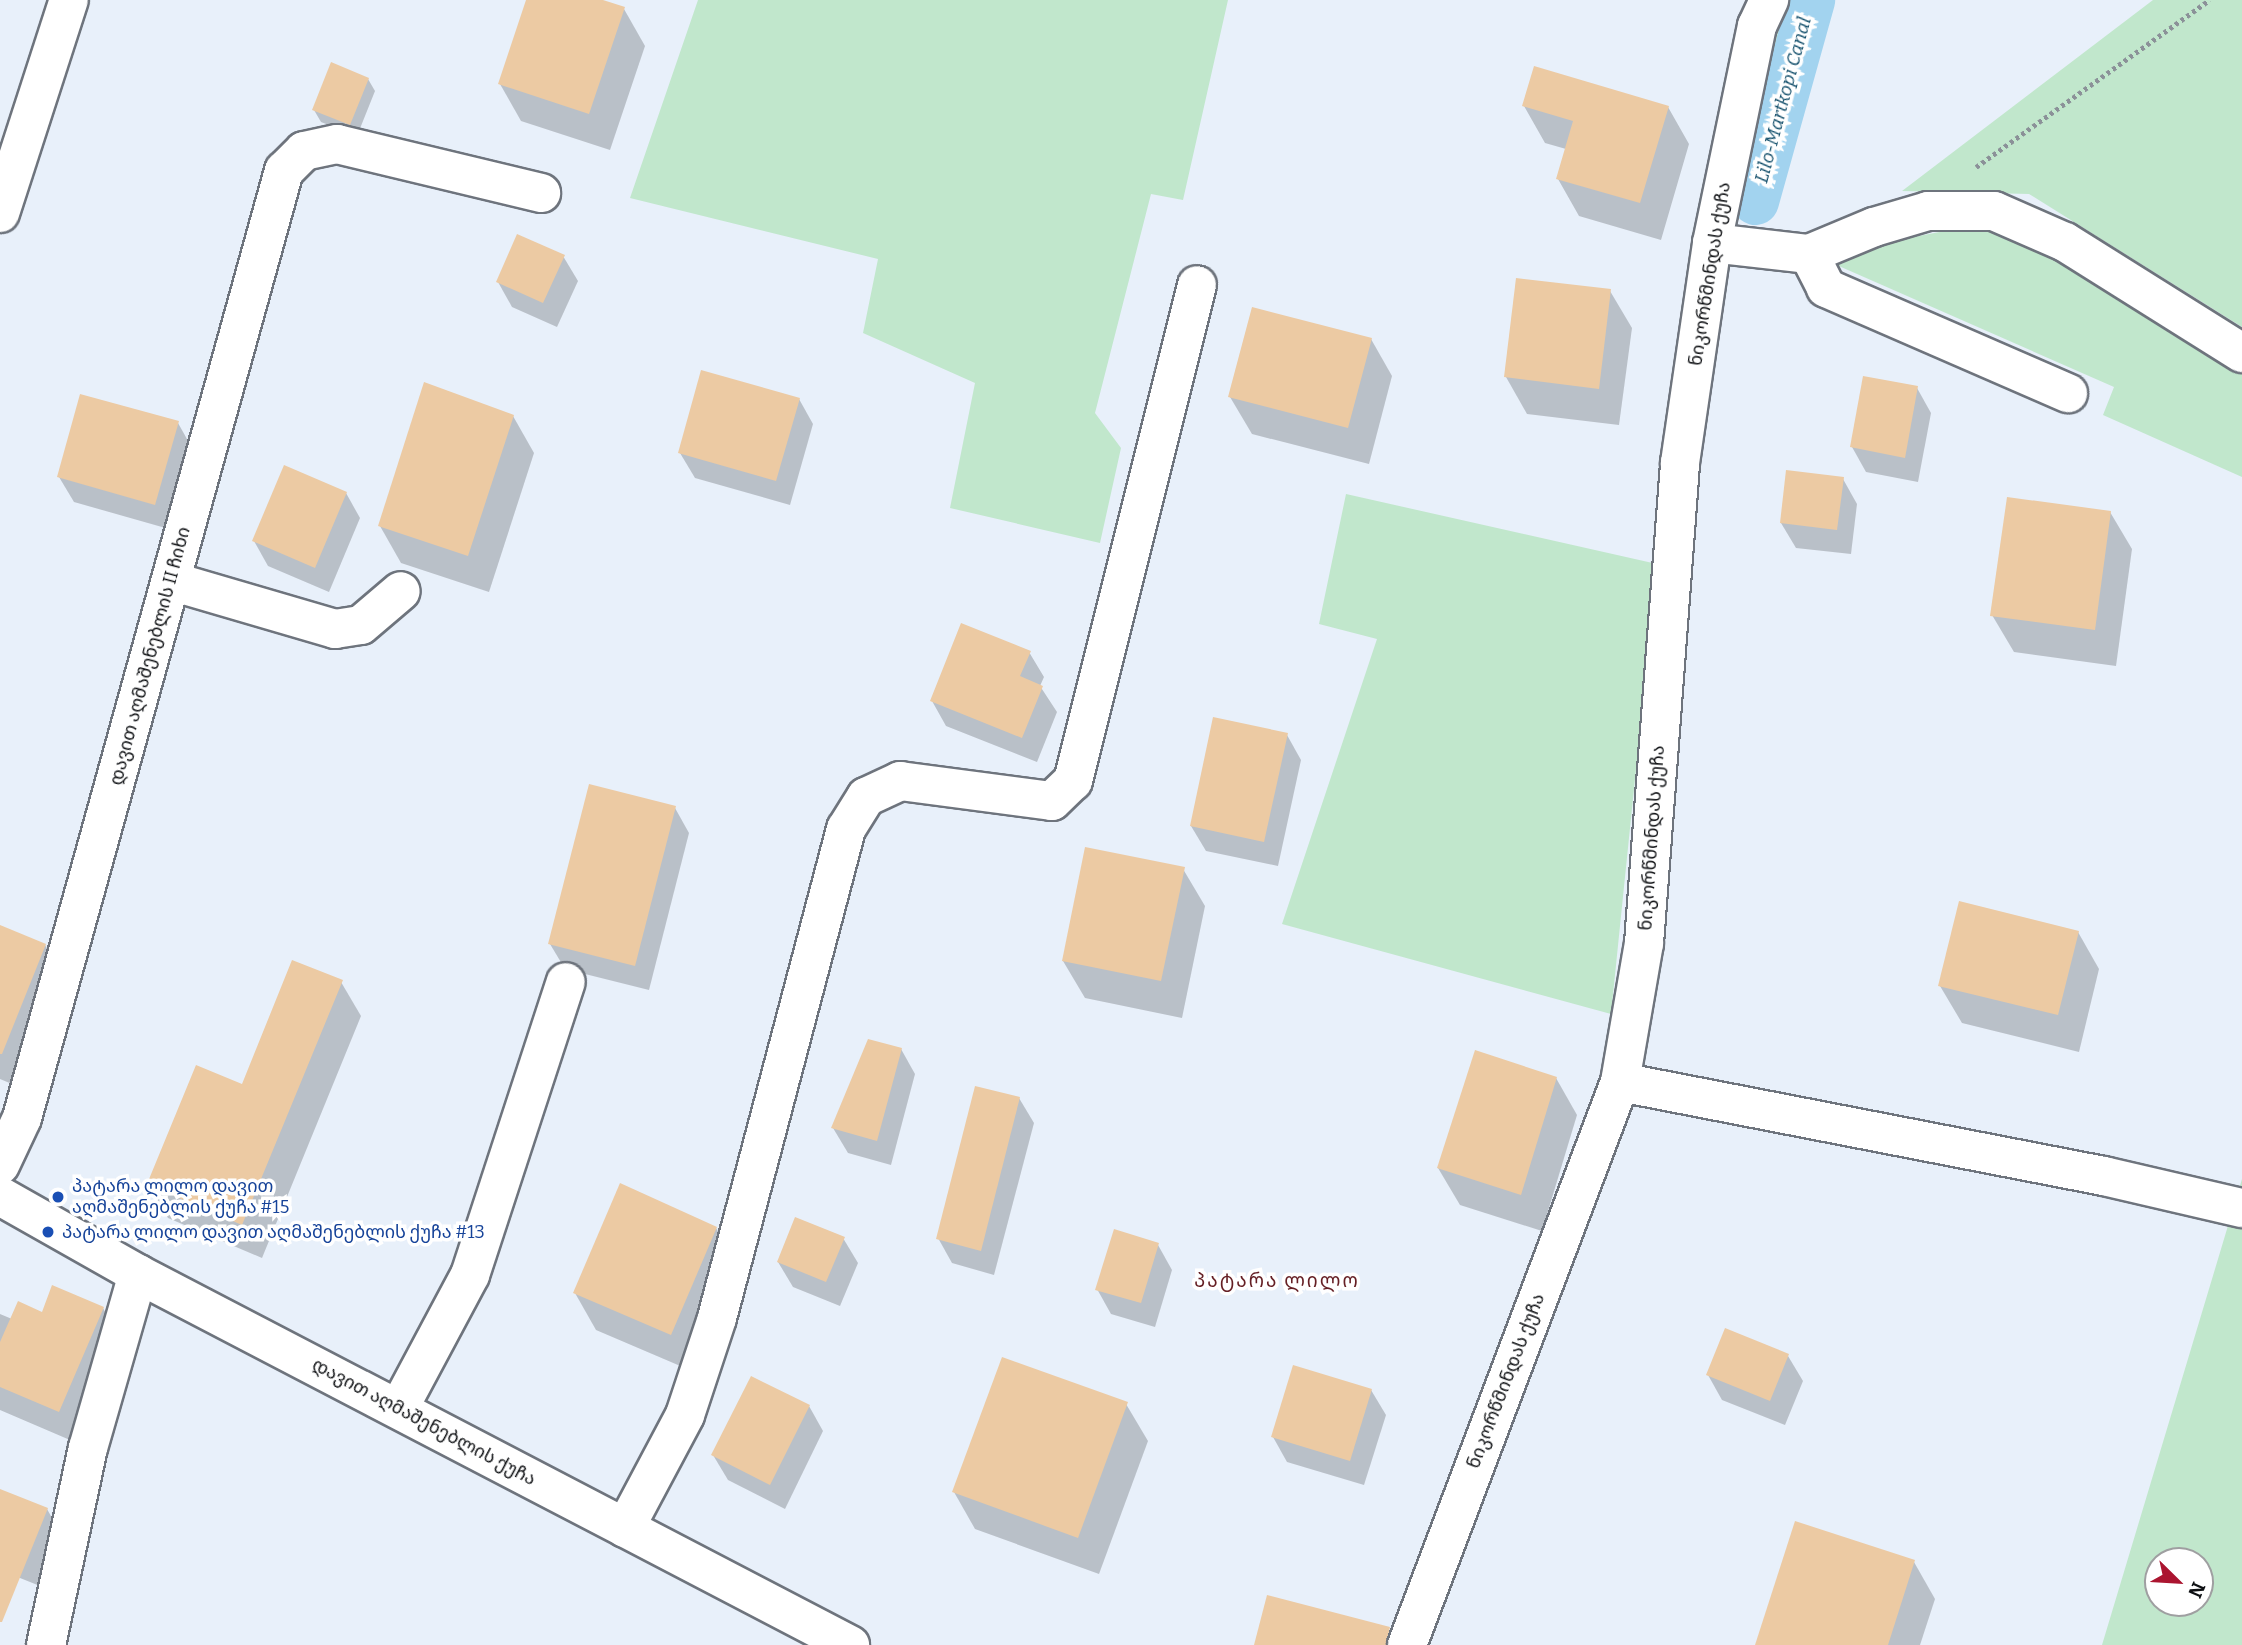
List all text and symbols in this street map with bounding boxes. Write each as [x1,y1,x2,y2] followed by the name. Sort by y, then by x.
[1750,15,1816,185] water label: Lilo-Martkopi Canal
[1685,181,1735,367] street label: ნიკორწმინდას ქუჩა
[105,524,195,788] street label: დავით აღმაშენებლის II ჩიხი
[1635,745,1669,931] street label: ნიკორწმინდას ქუჩა
[72,1176,289,1218] place label: პატარა ლილო დავით აღმაშენებლის ქუჩა #15
[50,1189,66,1205] marker: პატარა ლილო დავით აღმაშენებლის ქუჩა #15
[62,1221,485,1243] place label: პატარა ლილო დავით აღმაშენებლის ქუჩა #13
[40,1224,56,1240] marker: პატარა ლილო დავით აღმაშენებლის ქუჩა #13
[1196,1270,1358,1292] district label: პატარა ლილო
[1463,1290,1549,1472] street label: ნიკორწმინდას ქუჩა
[308,1354,540,1490] street label: დავით აღმაშენებლის ქუჩა
[2144,1547,2214,1617] north arrow
[2183,1579,2210,1601] text: N

